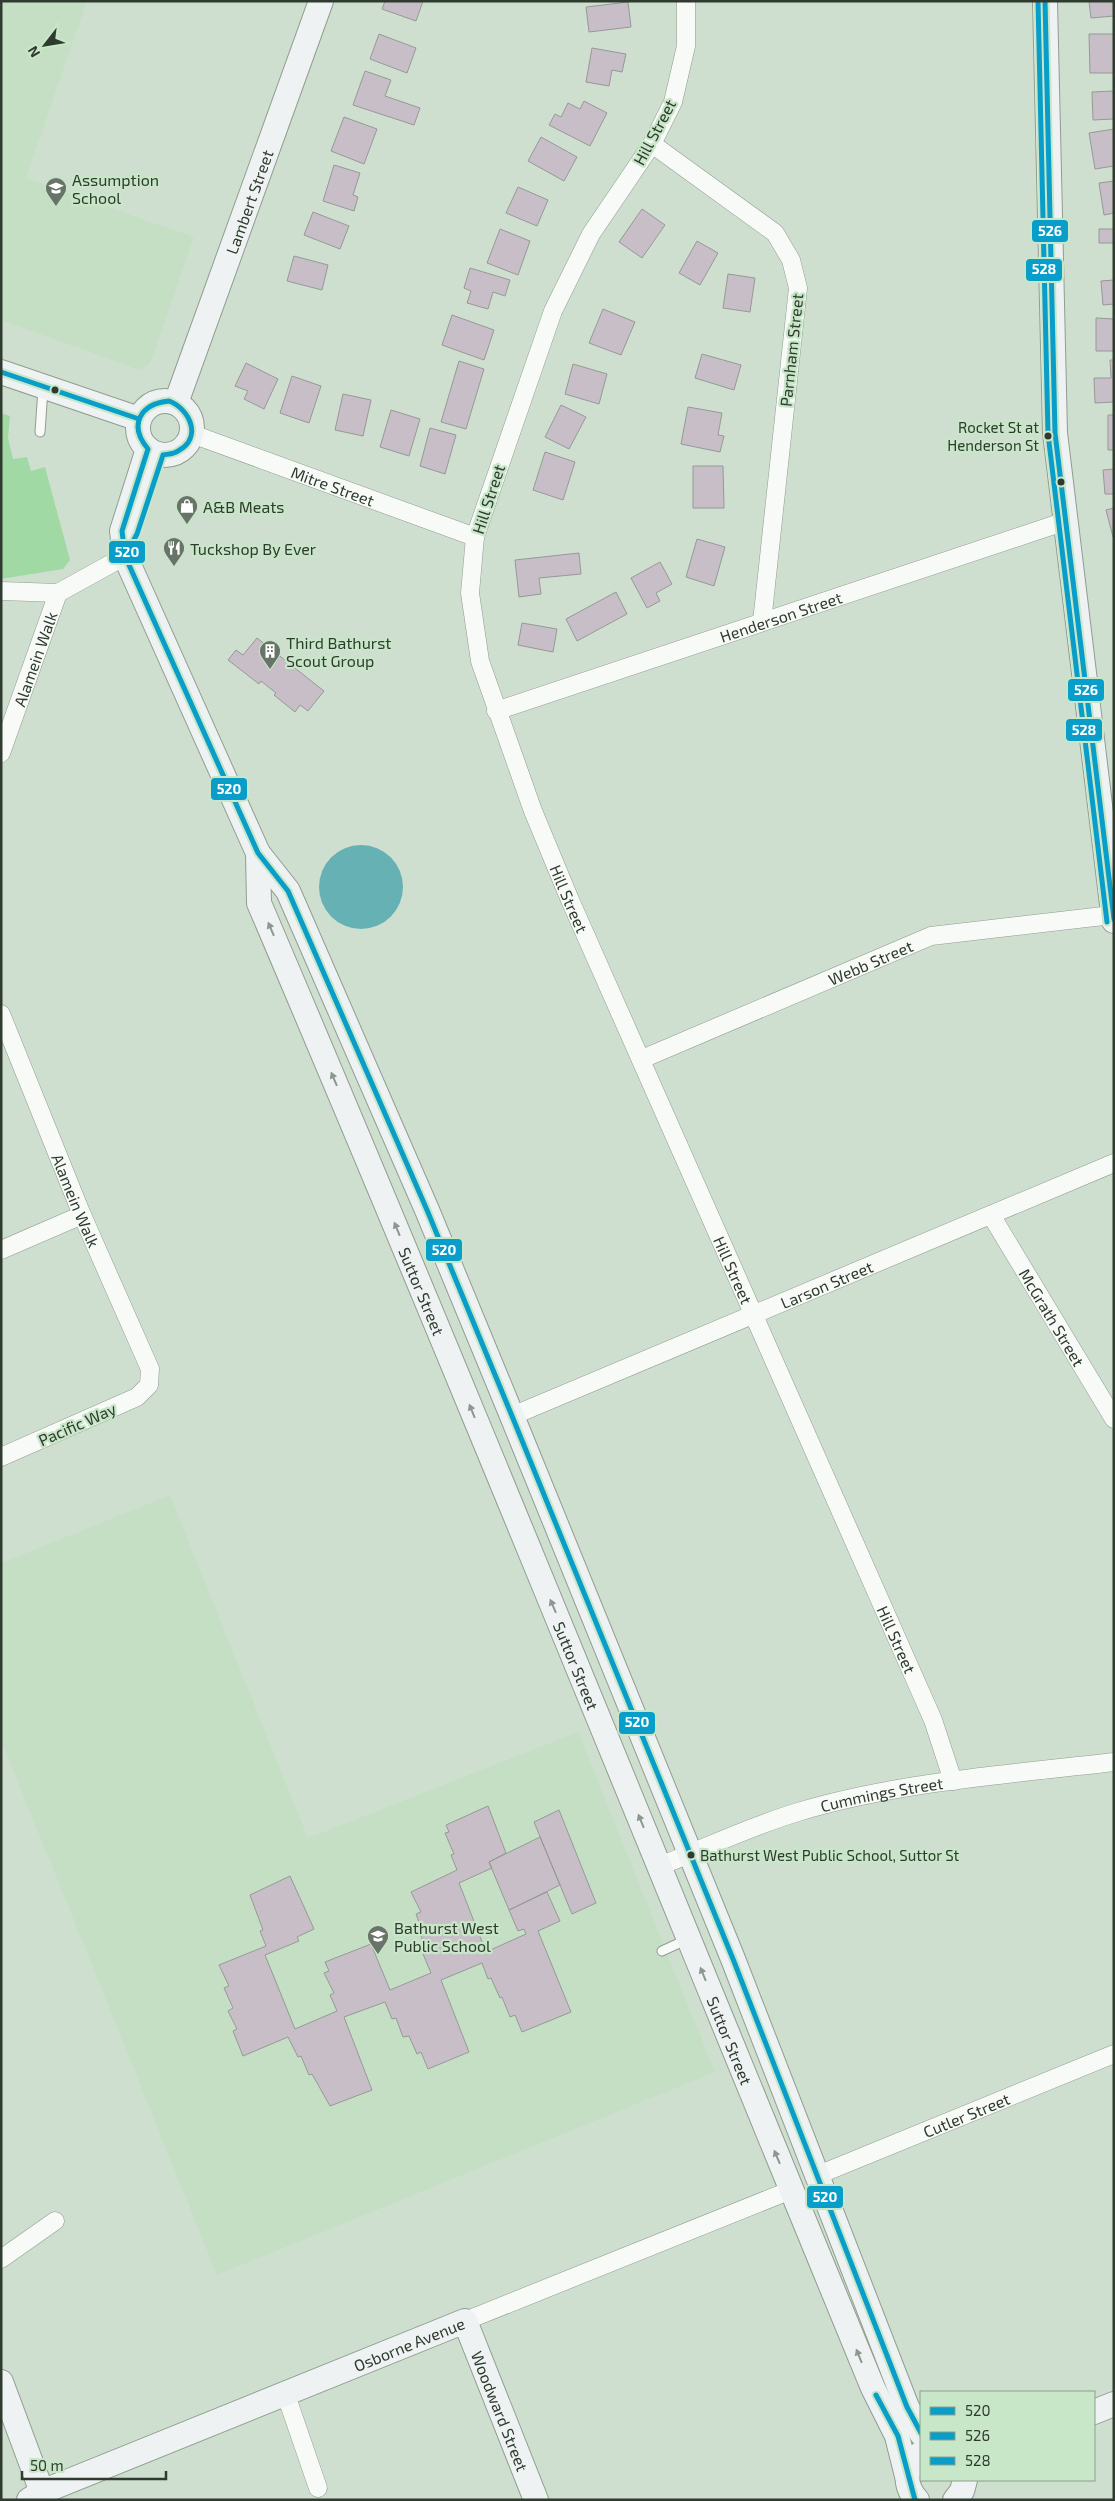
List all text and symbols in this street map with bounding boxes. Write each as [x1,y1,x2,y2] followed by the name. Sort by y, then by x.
[20,20,70,70] north arrow
[24,43,43,61] text: N
[629,96,679,168] street label: Hill Street
[221,147,276,256] street label: Lambert Street
[72,170,159,207] place label: Assumption School
[44,176,68,207] school or university icon: Assumption School
[1031,219,1069,243] line badge: 526
[1038,222,1062,239] text: 526
[1025,258,1063,282] line badge: 528
[1032,260,1056,277] text: 528
[776,292,806,408] street label: Parnham Street
[50,385,60,395] unlabelled marker
[947,418,1039,454] place label: Rocket St at Henderson St
[1043,431,1053,441] marker: Rocket St at Henderson St
[289,461,377,509] street label: Mitre Street
[468,462,508,536] street label: Hill Street
[1056,477,1066,487] unlabelled marker
[175,494,199,525] shop icon: A&B Meats
[203,497,284,516] place label: A&B Meats
[162,536,186,567] restaurant icon: Tuckshop By Ever
[190,539,317,558] place label: Tuckshop By Ever
[108,540,146,564] line badge: 520
[115,543,140,560] text: 520
[717,587,844,645] street label: Henderson Street
[9,609,60,709] street label: Alamein Walk
[286,633,391,670] place label: Third Bathurst Scout Group
[258,639,282,670] building icon: Third Bathurst Scout Group
[1067,678,1105,702] line badge: 526
[1074,681,1098,698] text: 526
[1065,718,1103,742] line badge: 528
[1072,721,1096,738] text: 528
[210,777,248,801] line badge: 520
[217,780,242,797] text: 520
[547,862,593,935] street label: Hill Street
[266,922,274,936] one-way arrow
[825,936,915,988] street label: Webb Street
[330,1072,338,1086] one-way arrow
[49,1151,104,1250] street label: Alamein Walk
[392,1222,400,1236] one-way arrow
[710,1233,757,1307] street label: Hill Street
[425,1238,463,1262] line badge: 520
[432,1241,457,1258] text: 520
[396,1244,449,1338] street label: Suttor Street
[777,1256,875,1312] street label: Larson Street
[1016,1265,1089,1369] street label: McGrath Street
[35,1398,119,1450] street label: Pacific Way
[467,1404,475,1418] one-way arrow
[549,1598,556,1613] one-way arrow
[874,1603,920,1676] street label: Hill Street
[550,1618,603,1712] street label: Suttor Street
[618,1711,656,1735] line badge: 520
[625,1713,650,1730] text: 520
[818,1772,944,1815] street label: Cummings Street
[637,1813,645,1828] one-way arrow
[700,1846,960,1864] place label: Bathurst West Public School, Suttor St
[686,1850,696,1860] marker: Bathurst West Public School, Suttor St
[394,1918,499,1955] place label: Bathurst West Public School
[366,1924,390,1955] school or university icon: Bathurst West Public School
[698,1967,706,1981] one-way arrow
[704,1993,757,2087] street label: Suttor Street
[920,2088,1012,2141] street label: Cutler Street
[773,2150,781,2164] one-way arrow
[806,2185,844,2209] line badge: 520
[813,2188,838,2205] text: 520
[351,2313,467,2375] street label: Osborne Avenue
[468,2348,533,2474] street label: Woodward Street
[855,2348,863,2363] one-way arrow
[920,2391,1095,2481] legend
[965,2401,991,2419] text: 520
[965,2426,990,2444] text: 526
[22,2448,166,2480] scale bar
[965,2451,991,2469] text: 528
[30,2456,64,2474] text: 50 m

